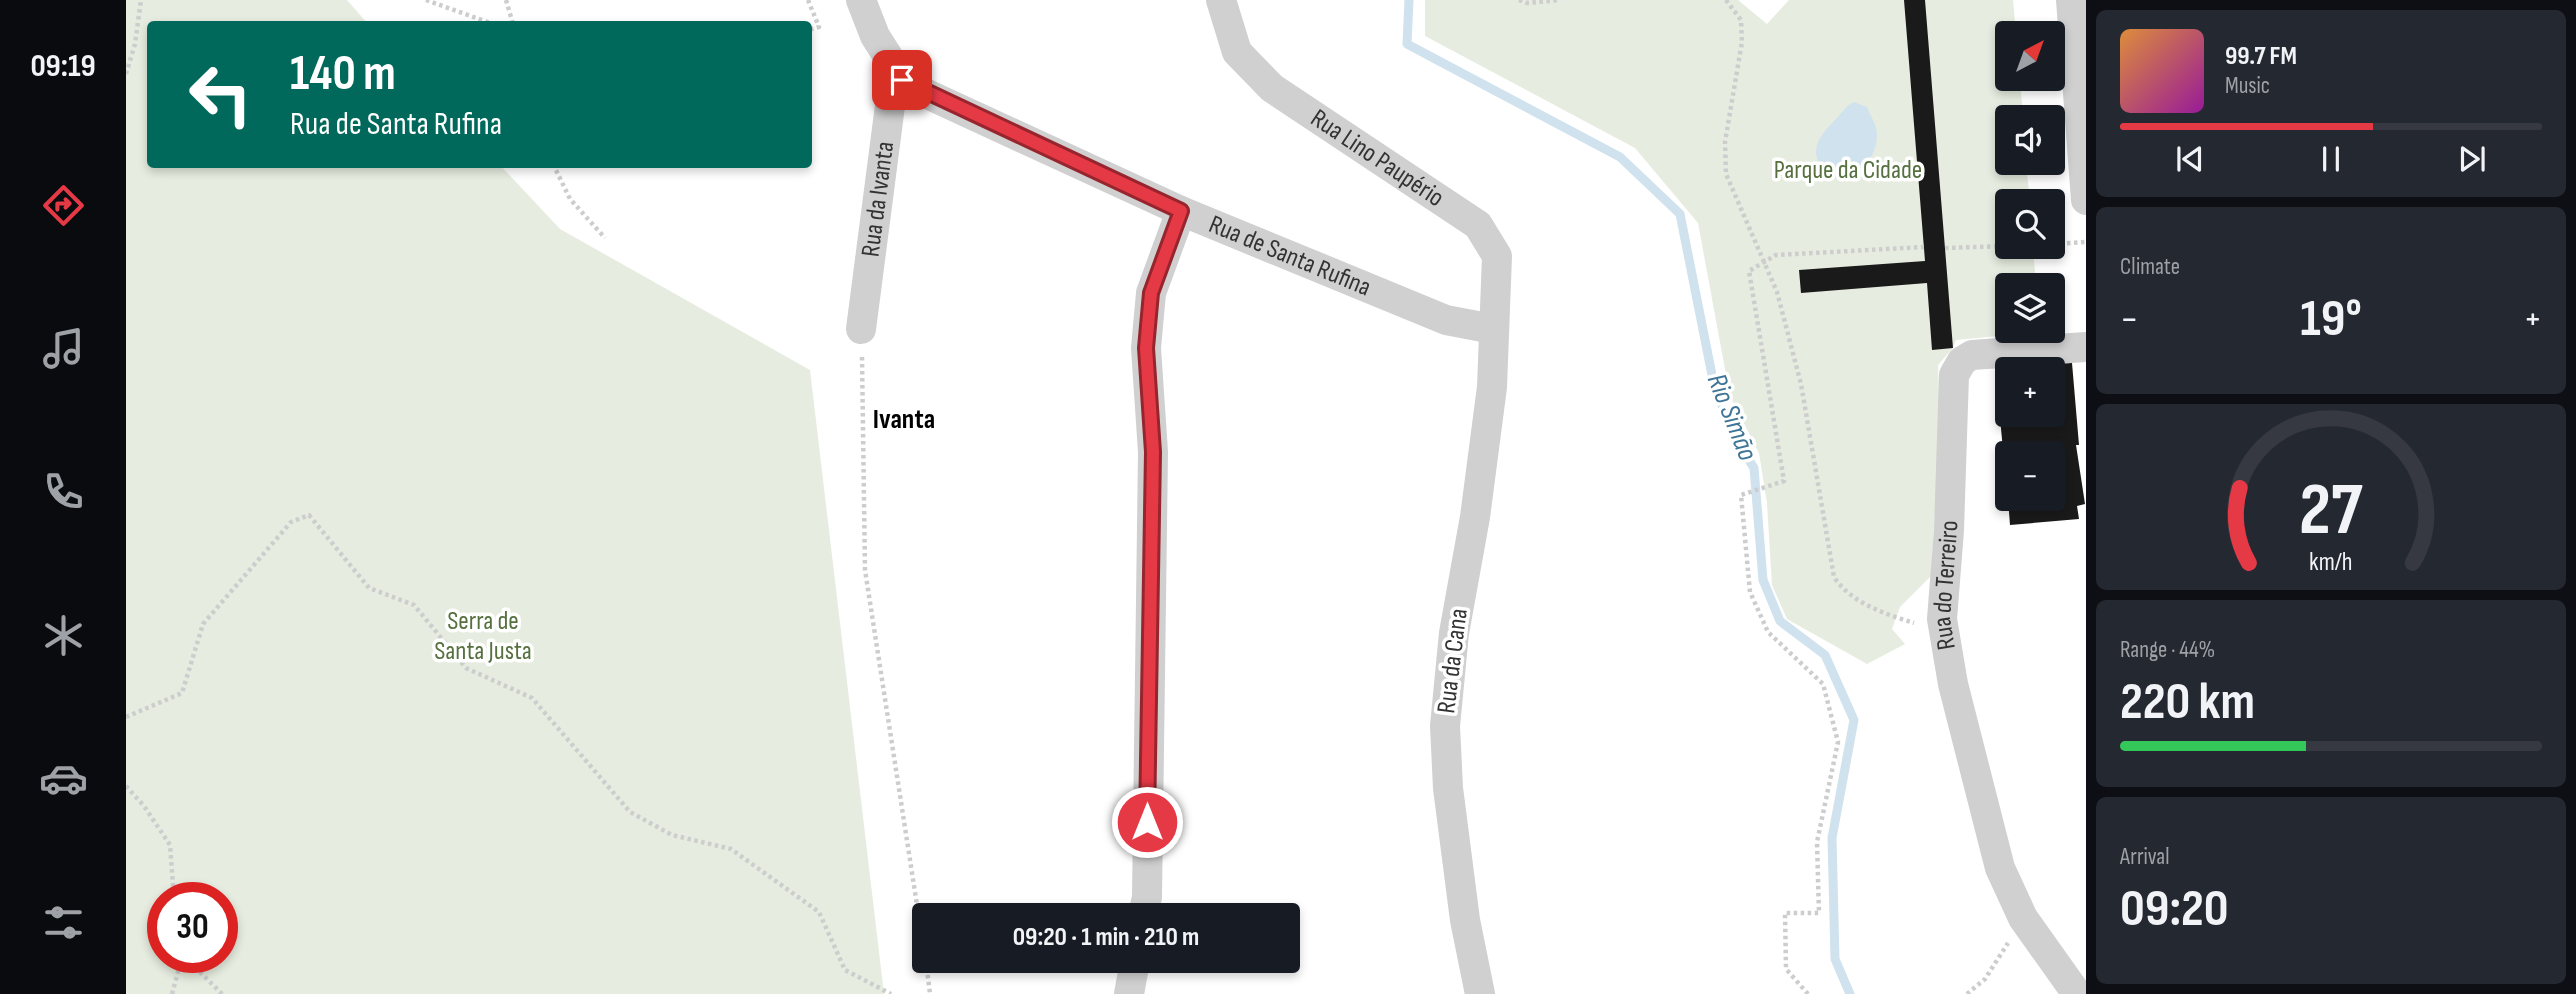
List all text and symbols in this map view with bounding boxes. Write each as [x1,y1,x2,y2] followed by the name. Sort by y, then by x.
[1995,21,2065,91] north arrow
[1995,21,2065,511] map controls
[2225,41,2297,72] text: 99.7 FM
[290,45,396,104] text: 140 m
[30,47,96,86] text: 09:19
[175,49,266,140] icon: left
[872,50,932,110] pin
[883,61,921,99] icon: arrive
[2225,72,2270,100] text: Music
[1305,103,1450,213] street label: Rua Lino Paupério
[290,105,502,144] text: Rua de Santa Rufina
[1995,105,2065,175] button: sound
[855,140,901,259] street label: Rua da Ivanta
[2171,140,2209,178] icon: previous
[2312,140,2350,178] icon: pause
[2453,140,2491,178] icon: next
[1774,155,1922,186] park label: Parque da Cidade
[39,181,88,230] icon: directions
[1995,189,2065,259] button: search
[1204,209,1376,303] street label: Rua de Santa Rufina
[2120,253,2180,281] text: Climate
[1995,273,2065,343] button: layers
[2300,288,2362,351] text: 19°
[2120,297,2139,342] text: −
[2523,297,2542,342] text: +
[39,324,88,373] icon: music
[1995,357,2065,427] button: +
[1700,369,1765,466] water label: Rio Simão
[873,403,935,436] district label: Ivanta
[1995,441,2065,511] button: −
[39,467,88,516] icon: phone
[2299,467,2363,555] text: 27
[1926,520,1965,652] street label: Rua do Terreiro
[2309,547,2353,578] text: km/h
[434,606,532,667] park label: Serra de Santa Justa
[1431,607,1475,715] street label: Rua da Cana
[39,611,88,660] icon: climate
[2120,636,2215,664] text: Range · 44%
[2120,671,2255,734] text: 220 km
[39,754,88,803] icon: car
[1110,785,1184,859] position arrow
[2120,843,2169,871] text: Arrival
[2120,878,2229,941] text: 09:20
[147,882,238,973] speed limit sign: 30
[39,898,88,947] icon: filters
[1013,922,1199,953] text: 09:20 · 1 min · 210 m

